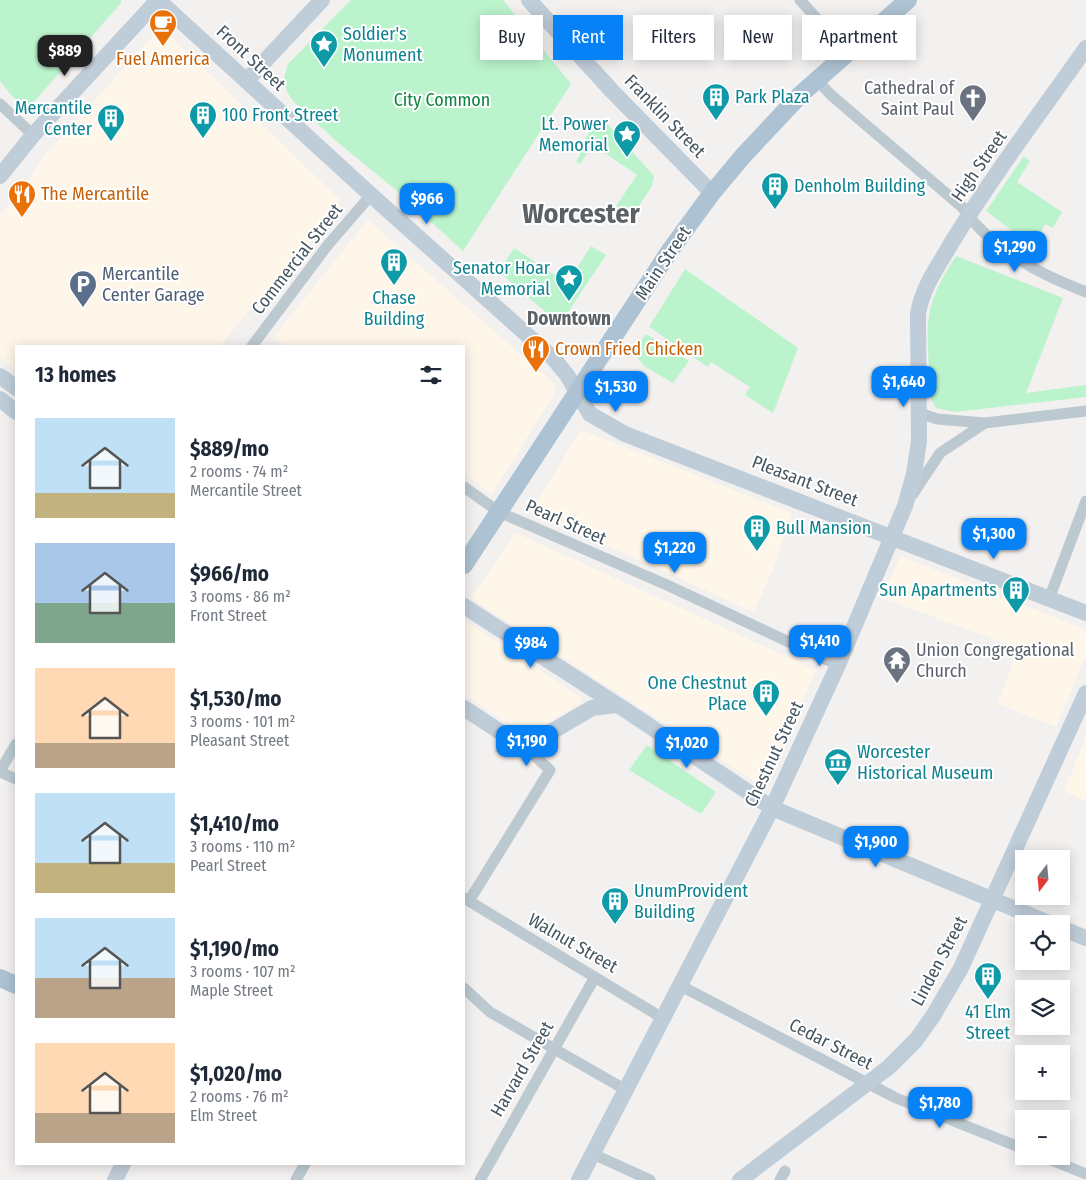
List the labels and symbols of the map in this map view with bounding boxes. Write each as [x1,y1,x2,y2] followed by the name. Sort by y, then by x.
[148,8,178,47] cafe icon: Fuel America
[212,21,290,96] street label: Front Street
[343,23,422,66] place label: Soldier's Monument
[309,29,339,68] place icon: Soldier's Monument
[35,34,95,77] pin: $889
[116,48,210,70] place label: Fuel America
[620,70,710,162] street label: Franklin Street
[864,77,955,120] place label: Cathedral of Saint Paul
[701,82,731,121] building icon: Park Plaza
[958,83,988,122] church icon: Cathedral of Saint Paul
[735,86,810,108] place label: Park Plaza
[394,89,490,111] park label: City Common
[15,97,93,140] place label: Mercantile Center
[188,100,218,139] building icon: 100 Front Street
[96,103,126,142] building icon: Mercantile Center
[222,104,338,126] place label: 100 Front Street
[539,113,609,156] place label: Lt. Power Memorial
[612,119,642,158] place icon: Lt. Power Memorial
[947,126,1012,206] street label: High Street
[760,171,790,210] building icon: Denholm Building
[794,175,926,197] place label: Denholm Building
[7,179,37,218] restaurant icon: The Mercantile
[397,182,457,225] pin: $966
[41,183,149,205] place label: The Mercantile
[522,197,641,230] district label: Worcester
[247,199,347,319] street label: Commercial Street
[630,222,696,304] street label: Main Street
[974,230,1056,273] pin: $1,290
[379,247,409,286] building icon: Chase Building
[453,257,551,300] place label: Senator Hoar Memorial
[102,263,205,306] place label: Mercantile Center Garage
[554,263,584,302] place icon: Senator Hoar Memorial
[68,269,98,308] parking icon: Mercantile Center Garage
[364,287,425,330] place label: Chase Building
[527,307,611,330] district label: Downtown
[521,334,551,373] restaurant icon: Crown Fried Chicken
[555,338,703,360] place label: Crown Fried Chicken
[863,366,945,408] pin: $1,640
[575,370,657,413] pin: $1,530
[749,451,861,511] street label: Pleasant Street
[522,494,610,550] street label: Pearl Street
[742,513,772,552] building icon: Bull Mansion
[776,517,871,539] place label: Bull Mansion
[953,518,1035,560] pin: $1,300
[634,532,716,574] pin: $1,220
[1001,575,1031,614] building icon: Sun Apartments
[879,579,997,601] place label: Sun Apartments
[779,624,861,667] pin: $1,410
[501,626,561,669] pin: $984
[916,639,1075,682] place label: Union Congregational Church
[882,645,912,684] temple icon: Union Congregational Church
[647,672,747,715] place label: One Chestnut Place
[751,678,781,717] building icon: One Chestnut Place
[740,698,808,810] street label: Chestnut Street
[486,724,568,767] pin: $1,190
[646,726,728,769] pin: $1,020
[857,741,993,784] place label: Worcester Historical Museum
[823,747,853,786] museum icon: Worcester Historical Museum
[835,826,917,868] pin: $1,900
[1015,850,1070,905] north arrow
[634,880,748,923] place label: UnumProvident Building
[600,886,630,925] building icon: UnumProvident Building
[524,909,622,977] street label: Walnut Street
[906,912,972,1010] street label: Linden Street
[973,961,1003,1000] building icon: 41 Elm Street
[965,1001,1011,1044] place label: 41 Elm Street
[786,1014,877,1074] street label: Cedar Street
[486,1017,558,1121] street label: Harvard Street
[899,1086,981,1129] pin: $1,780

